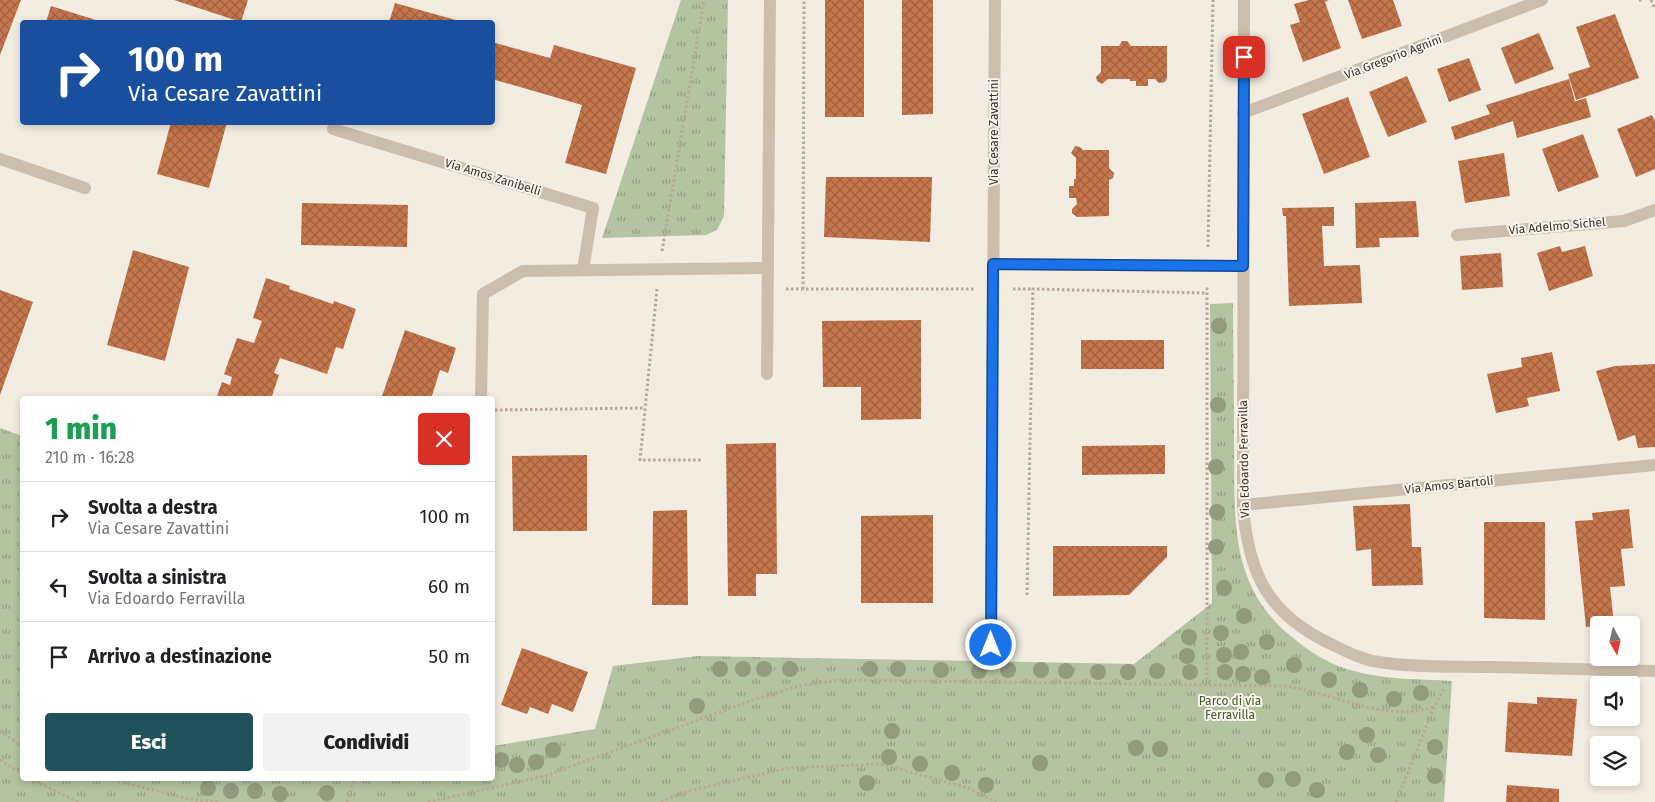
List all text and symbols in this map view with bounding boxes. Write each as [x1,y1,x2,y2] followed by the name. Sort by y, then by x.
[1342,32,1444,82] street label: Via Gregorio Agnini
[1223,36,1265,78] pin
[128,38,223,80] text: 100 m
[45,40,110,105] icon: right
[1230,43,1258,71] icon: arrive
[987,79,1001,185] street label: Via Cesare Zavattini
[128,80,322,107] text: Via Cesare Zavattini
[443,156,543,198] street label: Via Amos Zanibelli
[1508,215,1606,237] street label: Via Adelmo Sichel
[1236,400,1252,518] street label: Via Edoardo Ferravilla
[45,411,117,447] text: 1 min
[418,413,470,465] button: close
[45,448,135,467] text: 210 m · 16:28
[1404,473,1494,497] street label: Via Amos Bartoli
[88,496,218,519] text: Svolta a destra
[45,503,73,531] icon: right
[419,505,470,528] text: 100 m
[88,519,229,538] text: Via Cesare Zavattini
[88,566,227,589] text: Svolta a sinistra
[45,573,73,601] icon: left
[428,575,470,598] text: 60 m
[88,589,246,608] text: Via Edoardo Ferravilla
[1590,616,1640,666] north arrow
[1590,616,1640,786] map controls
[964,618,1016,670] position arrow
[45,643,73,671] icon: arrive
[88,645,272,668] text: Arrivo a destinazione
[429,645,470,668] text: 50 m
[1590,676,1640,726] button: sound
[1199,694,1261,722] park label: Parco di via Ferravilla
[45,713,253,771] button: Esci
[263,713,470,771] button: Condividi
[1590,736,1640,786] button: layers

